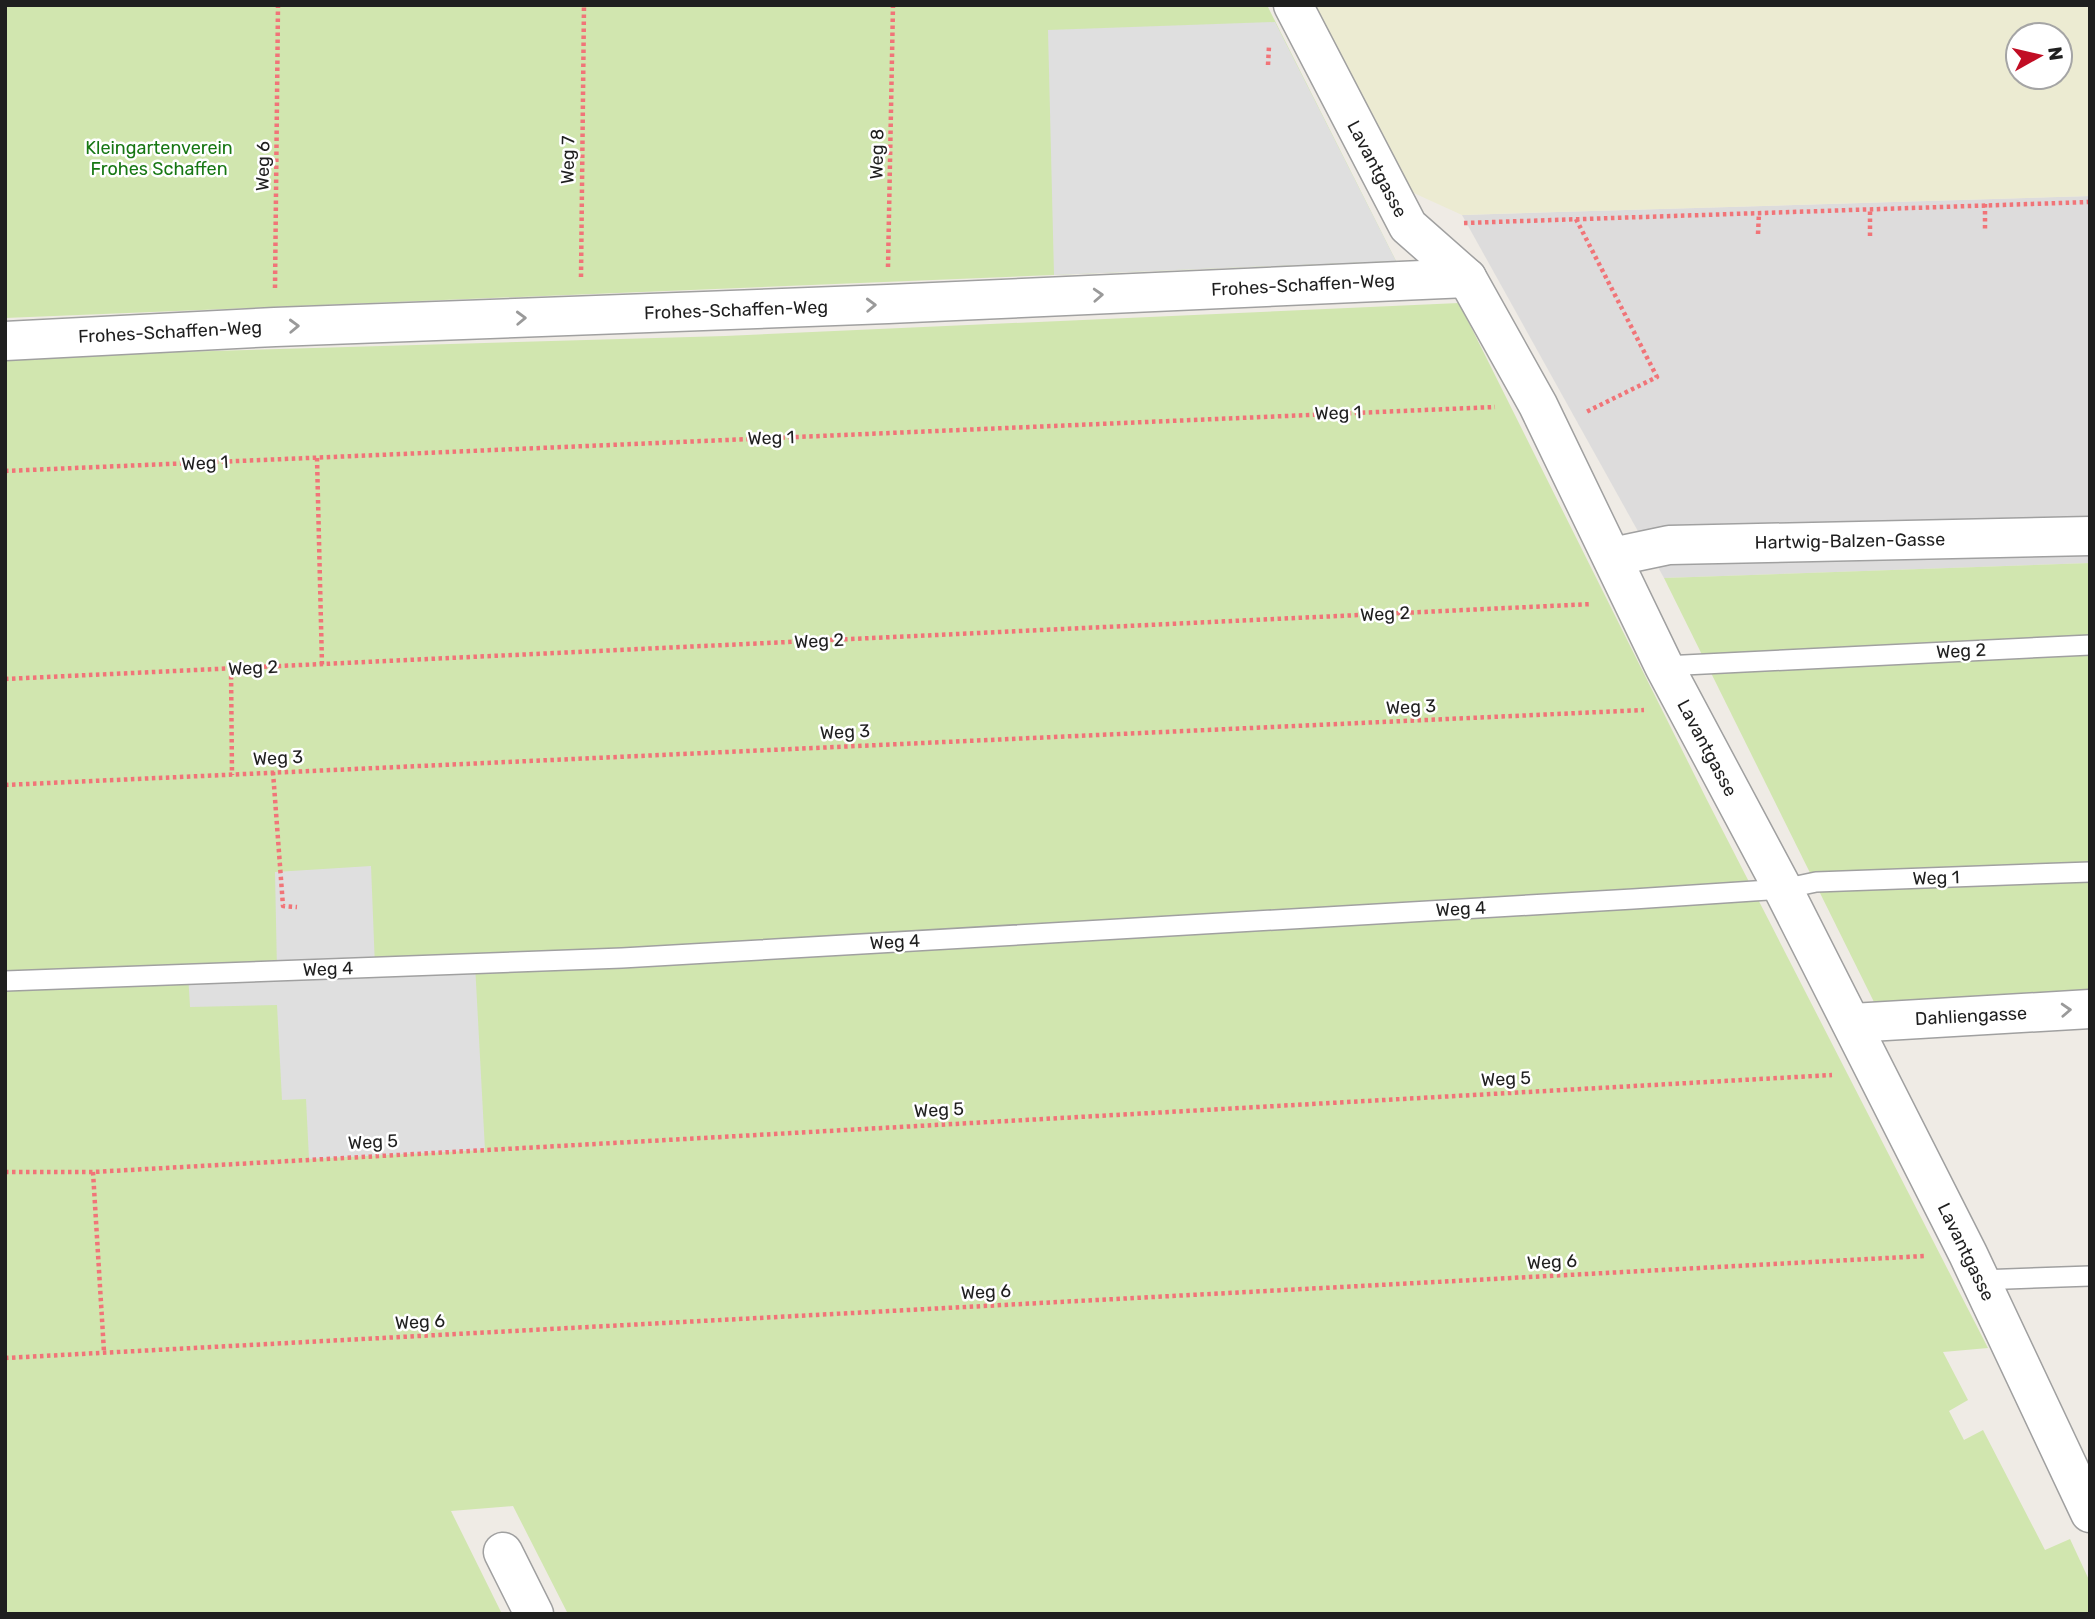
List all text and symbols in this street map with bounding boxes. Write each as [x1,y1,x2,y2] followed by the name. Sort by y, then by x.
[2004,21,2074,91] north arrow
[2043,45,2068,62] text: N
[1342,117,1412,221] street label: Lavantgasse
[866,128,888,180] street label: Weg 8
[557,136,579,184] street label: Weg 7
[85,137,233,180] park label: Kleingartenverein Frohes Schaffen
[252,141,274,191] street label: Weg 6
[1210,269,1396,301] street label: Frohes-Schaffen-Weg
[1093,287,1104,302] one-way arrow
[644,296,828,324] street label: Frohes-Schaffen-Weg
[865,297,876,312] one-way arrow
[516,310,527,325] one-way arrow
[77,316,263,348] street label: Frohes-Schaffen-Weg
[288,319,299,334] one-way arrow
[1314,401,1362,425] street label: Weg 1
[747,426,795,450] street label: Weg 1
[181,451,229,475] street label: Weg 1
[1755,528,1945,554] street label: Hartwig-Balzen-Gasse
[1360,602,1410,626] street label: Weg 2
[794,629,844,653] street label: Weg 2
[1936,639,1986,663] street label: Weg 2
[228,656,278,680] street label: Weg 2
[1385,695,1437,719] street label: Weg 3
[1672,696,1742,800] street label: Lavantgasse
[819,720,871,744] street label: Weg 3
[252,746,304,770] street label: Weg 3
[1912,866,1960,890] street label: Weg 1
[1435,897,1487,921] street label: Weg 4
[869,930,921,954] street label: Weg 4
[302,957,354,981] street label: Weg 4
[1914,1002,2028,1030] street label: Dahliengasse
[2061,1003,2072,1018] one-way arrow
[1480,1067,1532,1091] street label: Weg 5
[913,1098,965,1122] street label: Weg 5
[347,1130,399,1154] street label: Weg 5
[1933,1199,1999,1305] street label: Lavantgasse
[1526,1250,1578,1274] street label: Weg 6
[960,1280,1012,1304] street label: Weg 6
[394,1310,446,1334] street label: Weg 6

